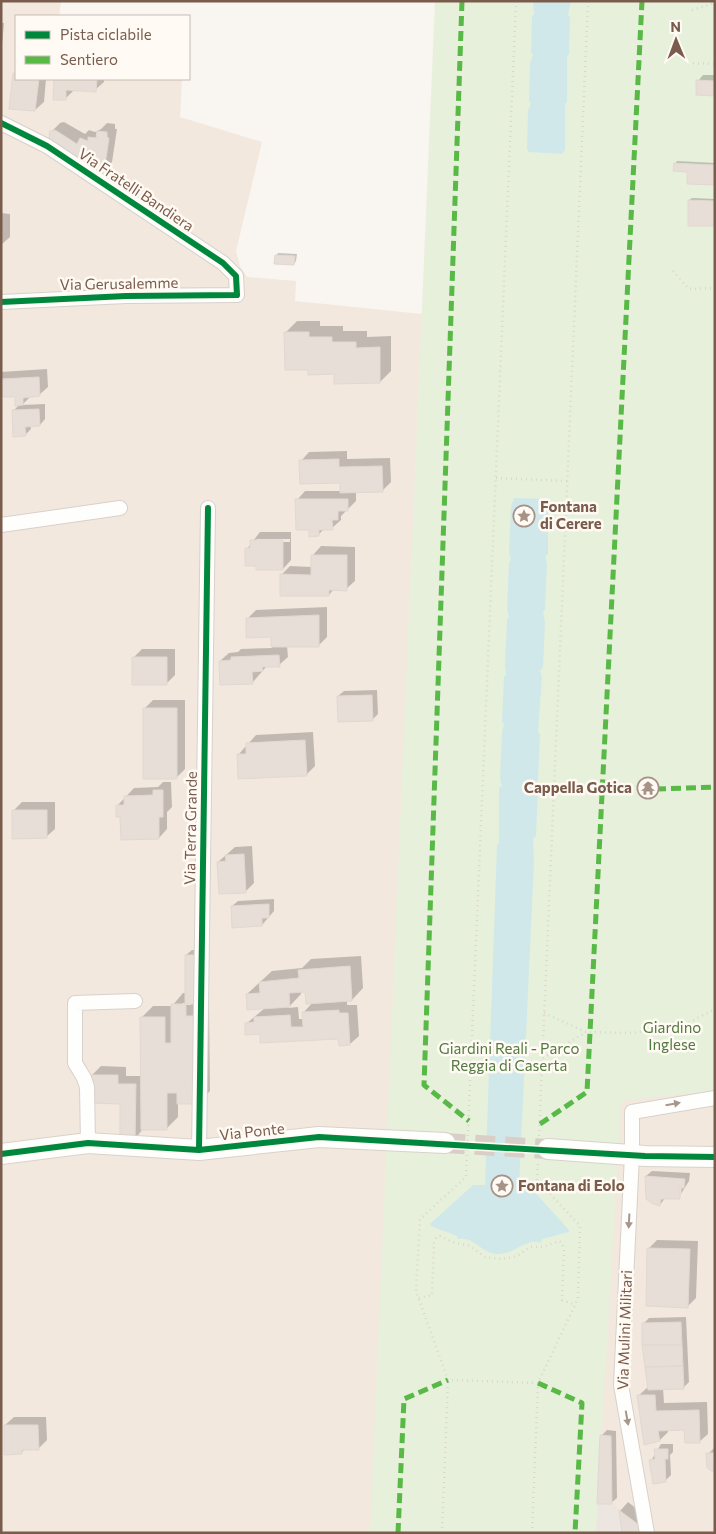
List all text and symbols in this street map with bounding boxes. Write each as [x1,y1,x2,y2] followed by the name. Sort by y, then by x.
[15,15,190,80] legend
[651,15,701,65] north arrow
[670,18,681,35] text: N
[60,25,152,43] text: Pista ciclabile
[60,50,118,68] text: Sentiero
[75,144,198,235] street label: Via Fratelli Bandiera
[60,273,179,293] street label: Via Gerusalemme
[540,497,602,532] place label: Fontana di Cerere
[512,504,536,528] place icon: Fontana di Cerere
[180,771,200,885] street label: Via Terra Grande
[636,776,660,800] temple icon: Cappella Gotica
[524,778,632,796] place label: Cappella Gotica
[643,1018,701,1053] park label: Giardino Inglese
[439,1039,579,1074] park label: Giardini Reali - Parco Reggia di Caserta
[665,1100,681,1108] one-way arrow
[218,1119,286,1143] street label: Via Ponte
[490,1174,514,1198] place icon: Fontana di Eolo
[518,1176,625,1194] place label: Fontana di Eolo
[624,1213,632,1229] one-way arrow
[613,1270,635,1390] street label: Via Mulini Militari
[623,1410,631,1426] one-way arrow

